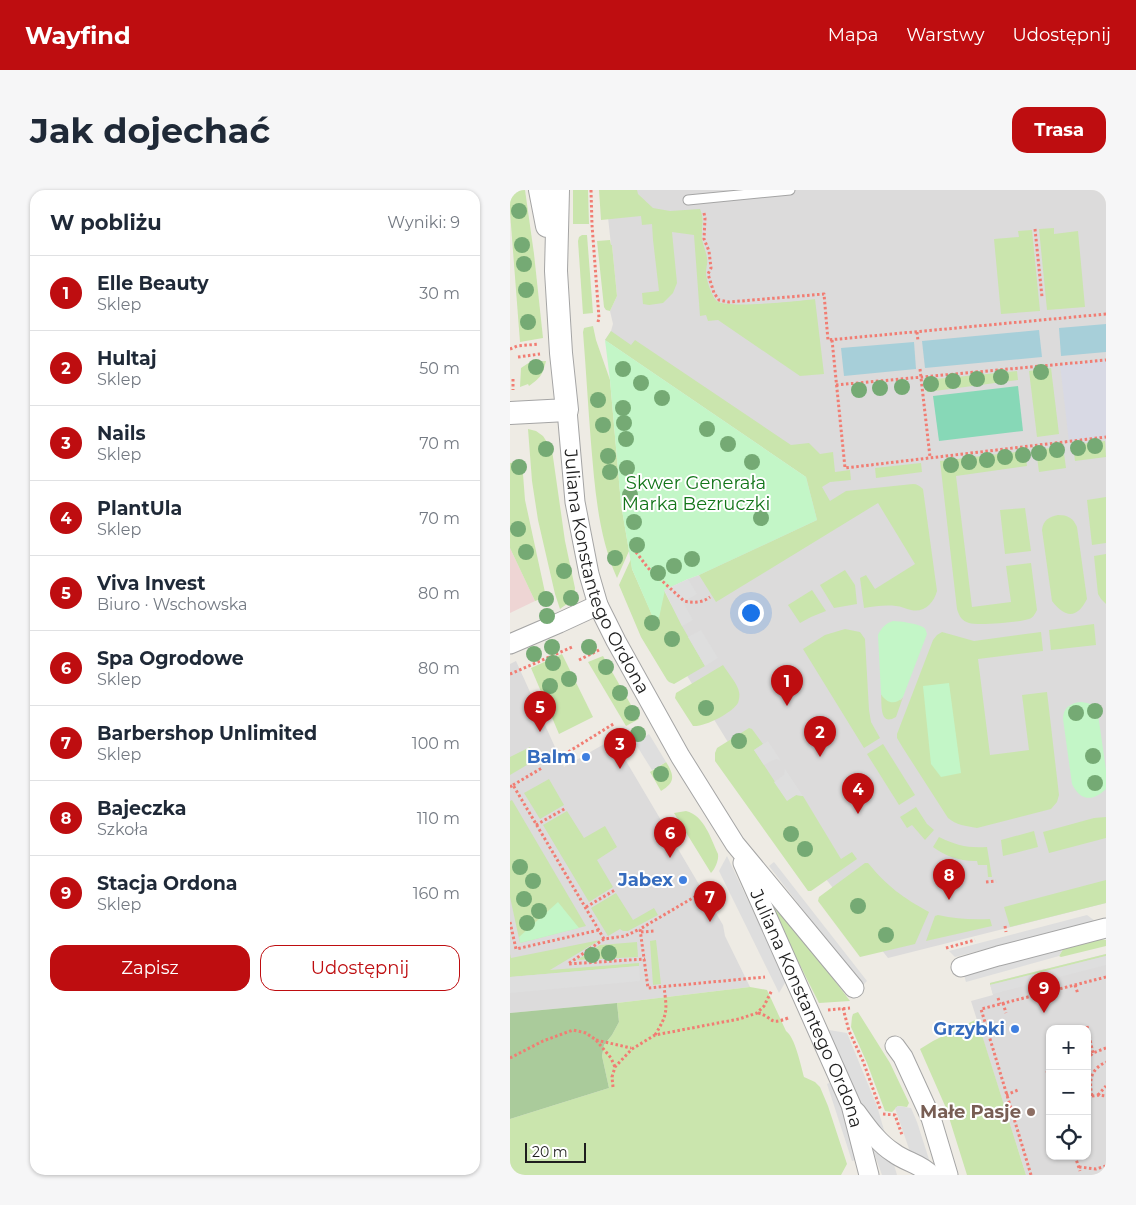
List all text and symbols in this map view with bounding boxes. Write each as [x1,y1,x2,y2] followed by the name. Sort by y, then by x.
[25,21,131,50] text: Wayfind
[828,24,878,46] text: Mapa
[906,24,984,46] text: Warstwy
[1012,24,1111,46] text: Udostępnij
[1012,107,1106,153] button: Trasa
[30,109,270,152] text: Jak dojechać
[50,210,162,235] text: W pobliżu
[387,213,460,232] text: Wyniki: 9
[97,272,209,295] text: Elle Beauty
[63,284,69,303] text: 1
[419,284,460,303] text: 30 m
[97,295,141,314] text: Sklep
[97,347,157,370] text: Hultaj
[61,359,71,378] text: 2
[419,359,460,378] text: 50 m
[97,370,141,389] text: Sklep
[97,422,146,445] text: Nails
[61,434,71,453] text: 3
[419,434,460,453] text: 70 m
[97,445,141,464] text: Sklep
[559,447,654,698] street label: Juliana Konstantego Ordona
[622,472,770,515] park label: Skwer Generała Marka Bezruczki
[97,497,182,520] text: PlantUla
[60,509,72,528] text: 4
[419,509,460,528] text: 70 m
[97,520,141,539] text: Sklep
[97,572,205,595] text: Viva Invest
[61,584,71,603] text: 5
[418,584,460,603] text: 80 m
[97,595,248,614] text: Biuro · Wschowska
[738,600,764,626] your location
[97,647,244,670] text: Spa Ogrodowe
[61,659,71,678] text: 6
[418,659,460,678] text: 80 m
[771,665,803,706] pin: 1
[97,670,141,689] text: Sklep
[524,691,556,732] pin: 5
[804,716,836,757] pin: 2
[97,722,317,745] text: Barbershop Unlimited
[604,728,636,769] pin: 3
[61,734,71,753] text: 7
[412,734,460,753] text: 100 m
[97,745,141,764] text: Sklep
[527,746,576,768] place label: Balm
[580,751,592,763] marker: Balm
[842,773,874,814] pin: 4
[97,797,187,820] text: Bajeczka
[61,809,71,828] text: 8
[417,809,460,828] text: 110 m
[654,817,686,858] pin: 6
[97,820,148,839] text: Szkoła
[933,859,965,900] pin: 8
[617,869,673,891] place label: Jabex
[97,872,238,895] text: Stacja Ordona
[677,874,689,886] marker: Jabex
[694,881,726,922] pin: 7
[61,884,71,903] text: 9
[413,884,460,903] text: 160 m
[745,885,867,1130] street label: Juliana Konstantego Ordona
[97,895,141,914] text: Sklep
[50,945,250,991] button: Zapisz
[260,945,460,991] button: Udostępnij
[1028,972,1060,1013] pin: 9
[933,1018,1005,1040] place label: Grzybki
[1009,1023,1021,1035] marker: Grzybki
[1046,1025,1091,1160] map controls
[1046,1025,1091,1070] button: +
[1046,1070,1091,1115] button: −
[920,1101,1021,1123] place label: Małe Pasje
[1025,1106,1037,1118] marker: Małe Pasje
[1046,1115,1091,1160] button: locate
[525,1140,586,1163] scale bar
[532,1143,568,1161] text: 20 m

